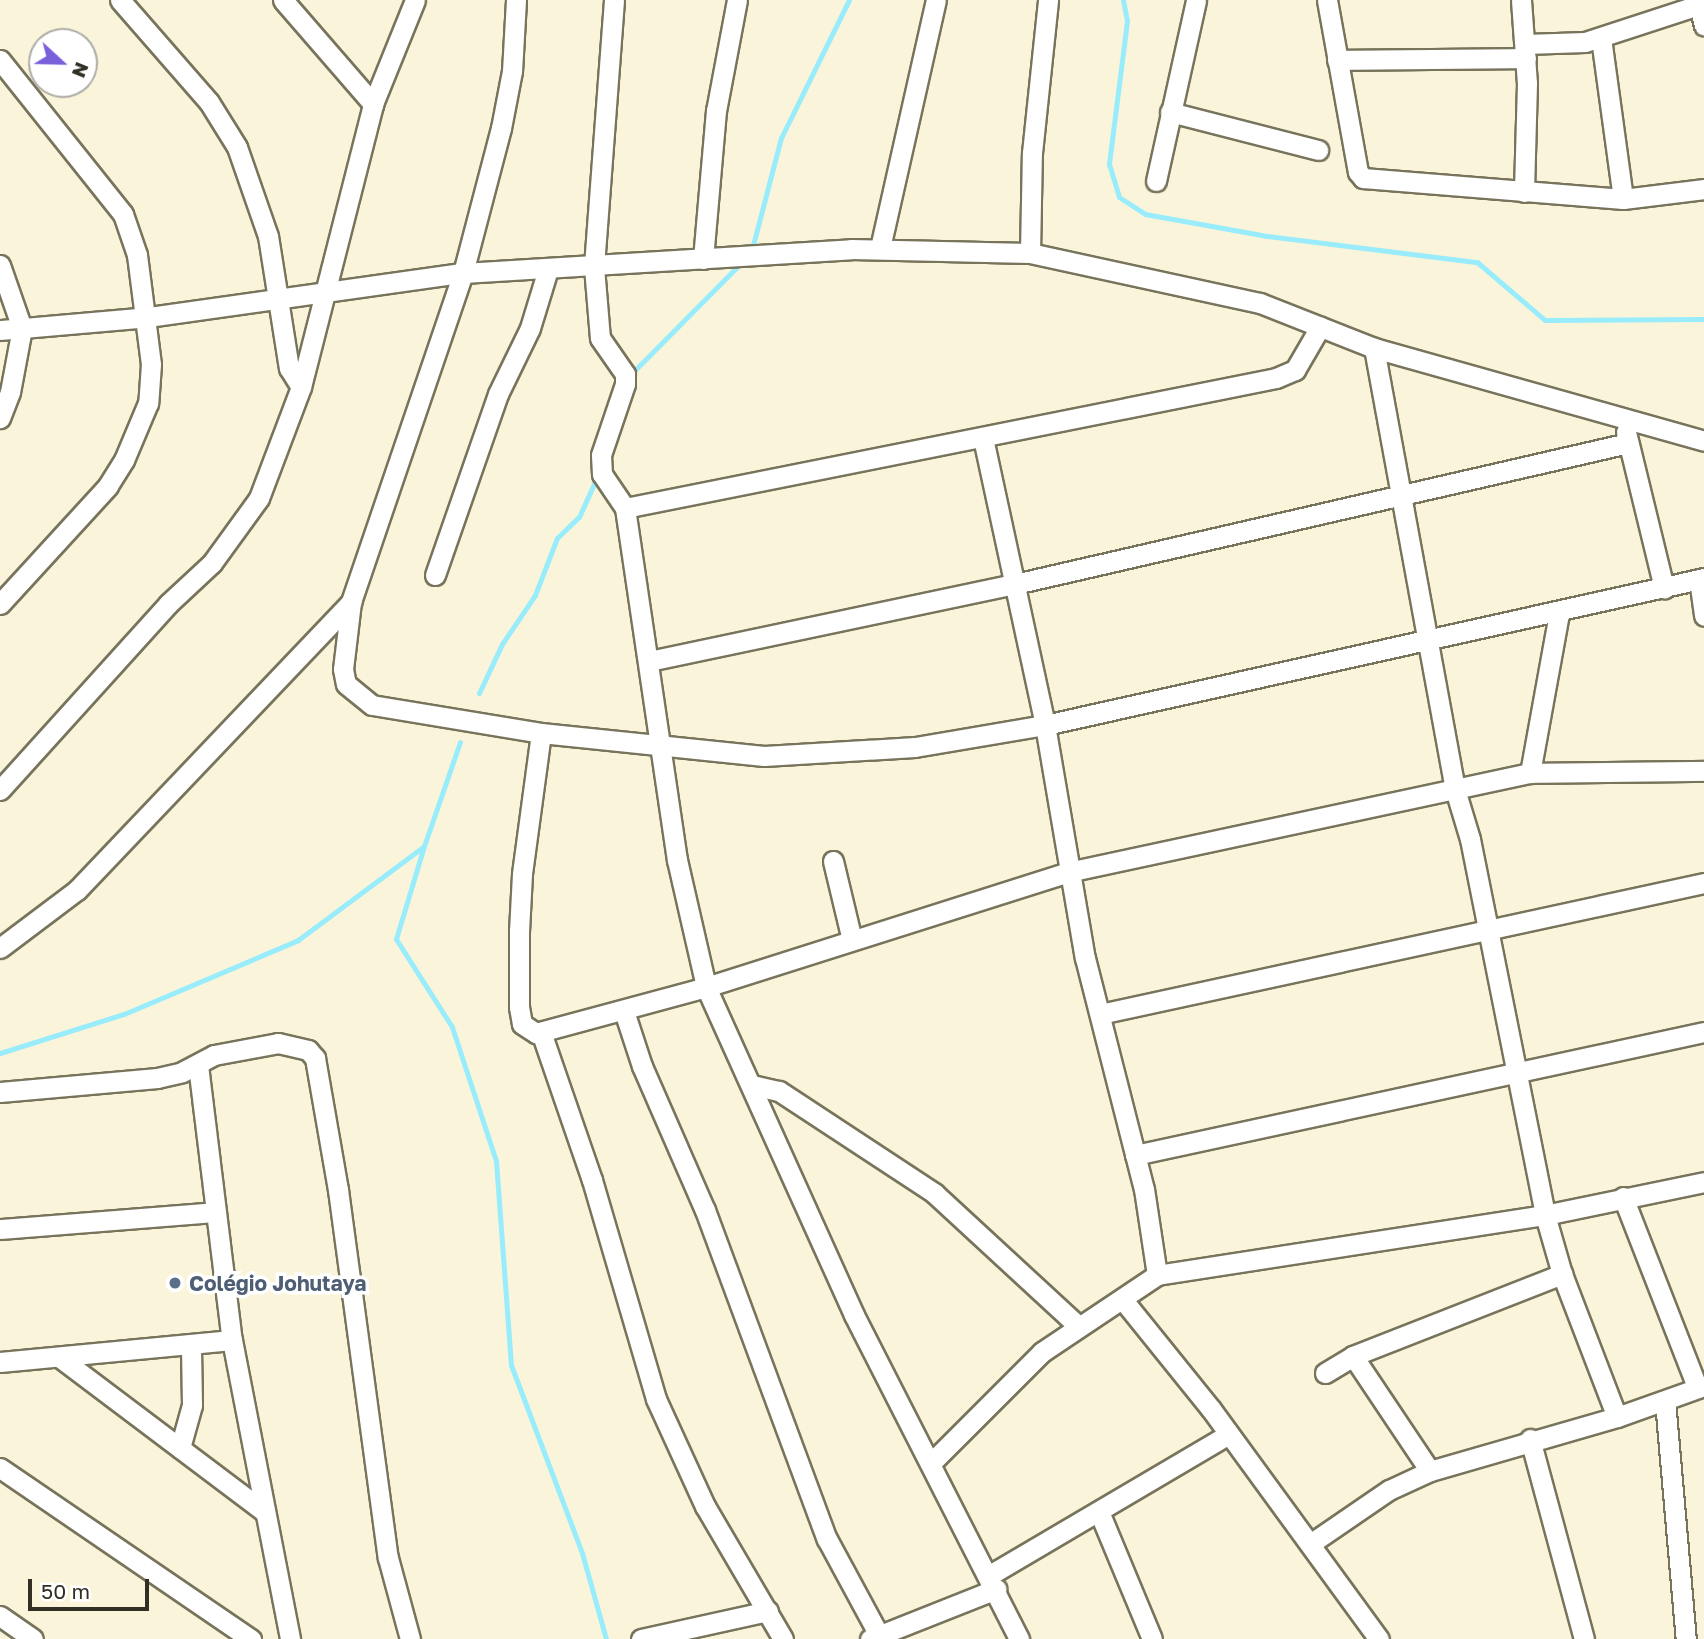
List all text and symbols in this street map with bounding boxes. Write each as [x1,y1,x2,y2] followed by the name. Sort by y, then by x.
[28,28,98,98] north arrow
[68,59,94,81] text: N
[189,1270,366,1296] place label: Colégio Johutaya
[167,1275,183,1291] marker: Colégio Johutaya
[32,1566,152,1610] scale bar
[41,1578,90,1604] text: 50 m

